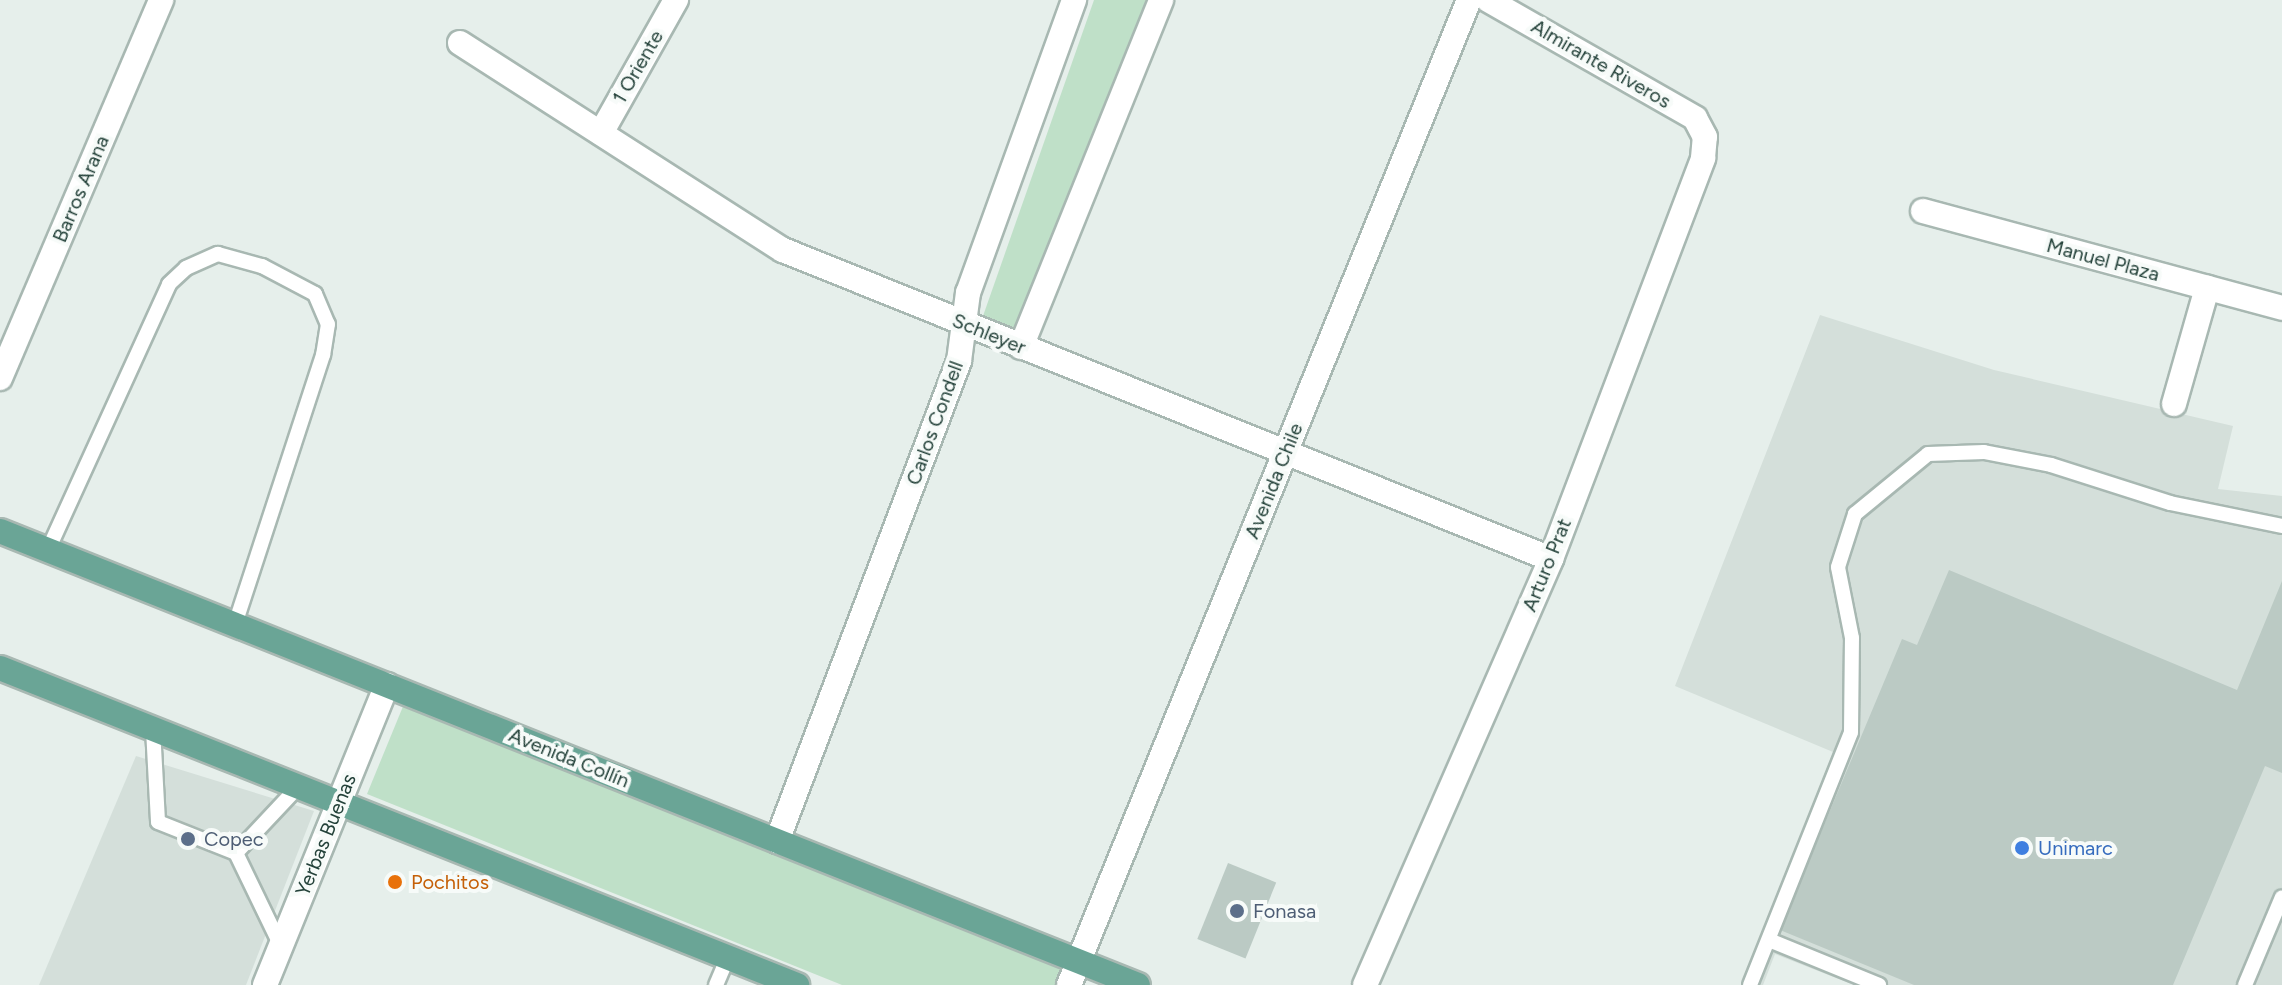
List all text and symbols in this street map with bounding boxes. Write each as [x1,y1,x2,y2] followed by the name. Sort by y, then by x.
[1527,14,1675,114] street label: Almirante Riveros
[607,26,669,108] street label: 1 Oriente
[48,132,114,246] street label: Barros Arana
[2044,233,2162,287] street label: Manuel Plaza
[949,308,1029,360] street label: Schleyer
[901,358,969,488] street label: Carlos Condell
[1240,420,1308,542] street label: Avenida Chile
[1517,515,1577,615] street label: Arturo Prat
[505,723,633,793] street label: Avenida Collín
[291,770,361,900] street label: Yerbas Buenas
[204,827,264,851] place label: Copec
[179,830,197,848] marker: Copec
[2038,836,2113,860] place label: Unimarc
[2013,839,2031,857] marker: Unimarc
[411,870,489,894] place label: Pochitos
[386,873,404,891] marker: Pochitos
[1253,899,1316,923] place label: Fonasa
[1228,902,1246,920] marker: Fonasa

